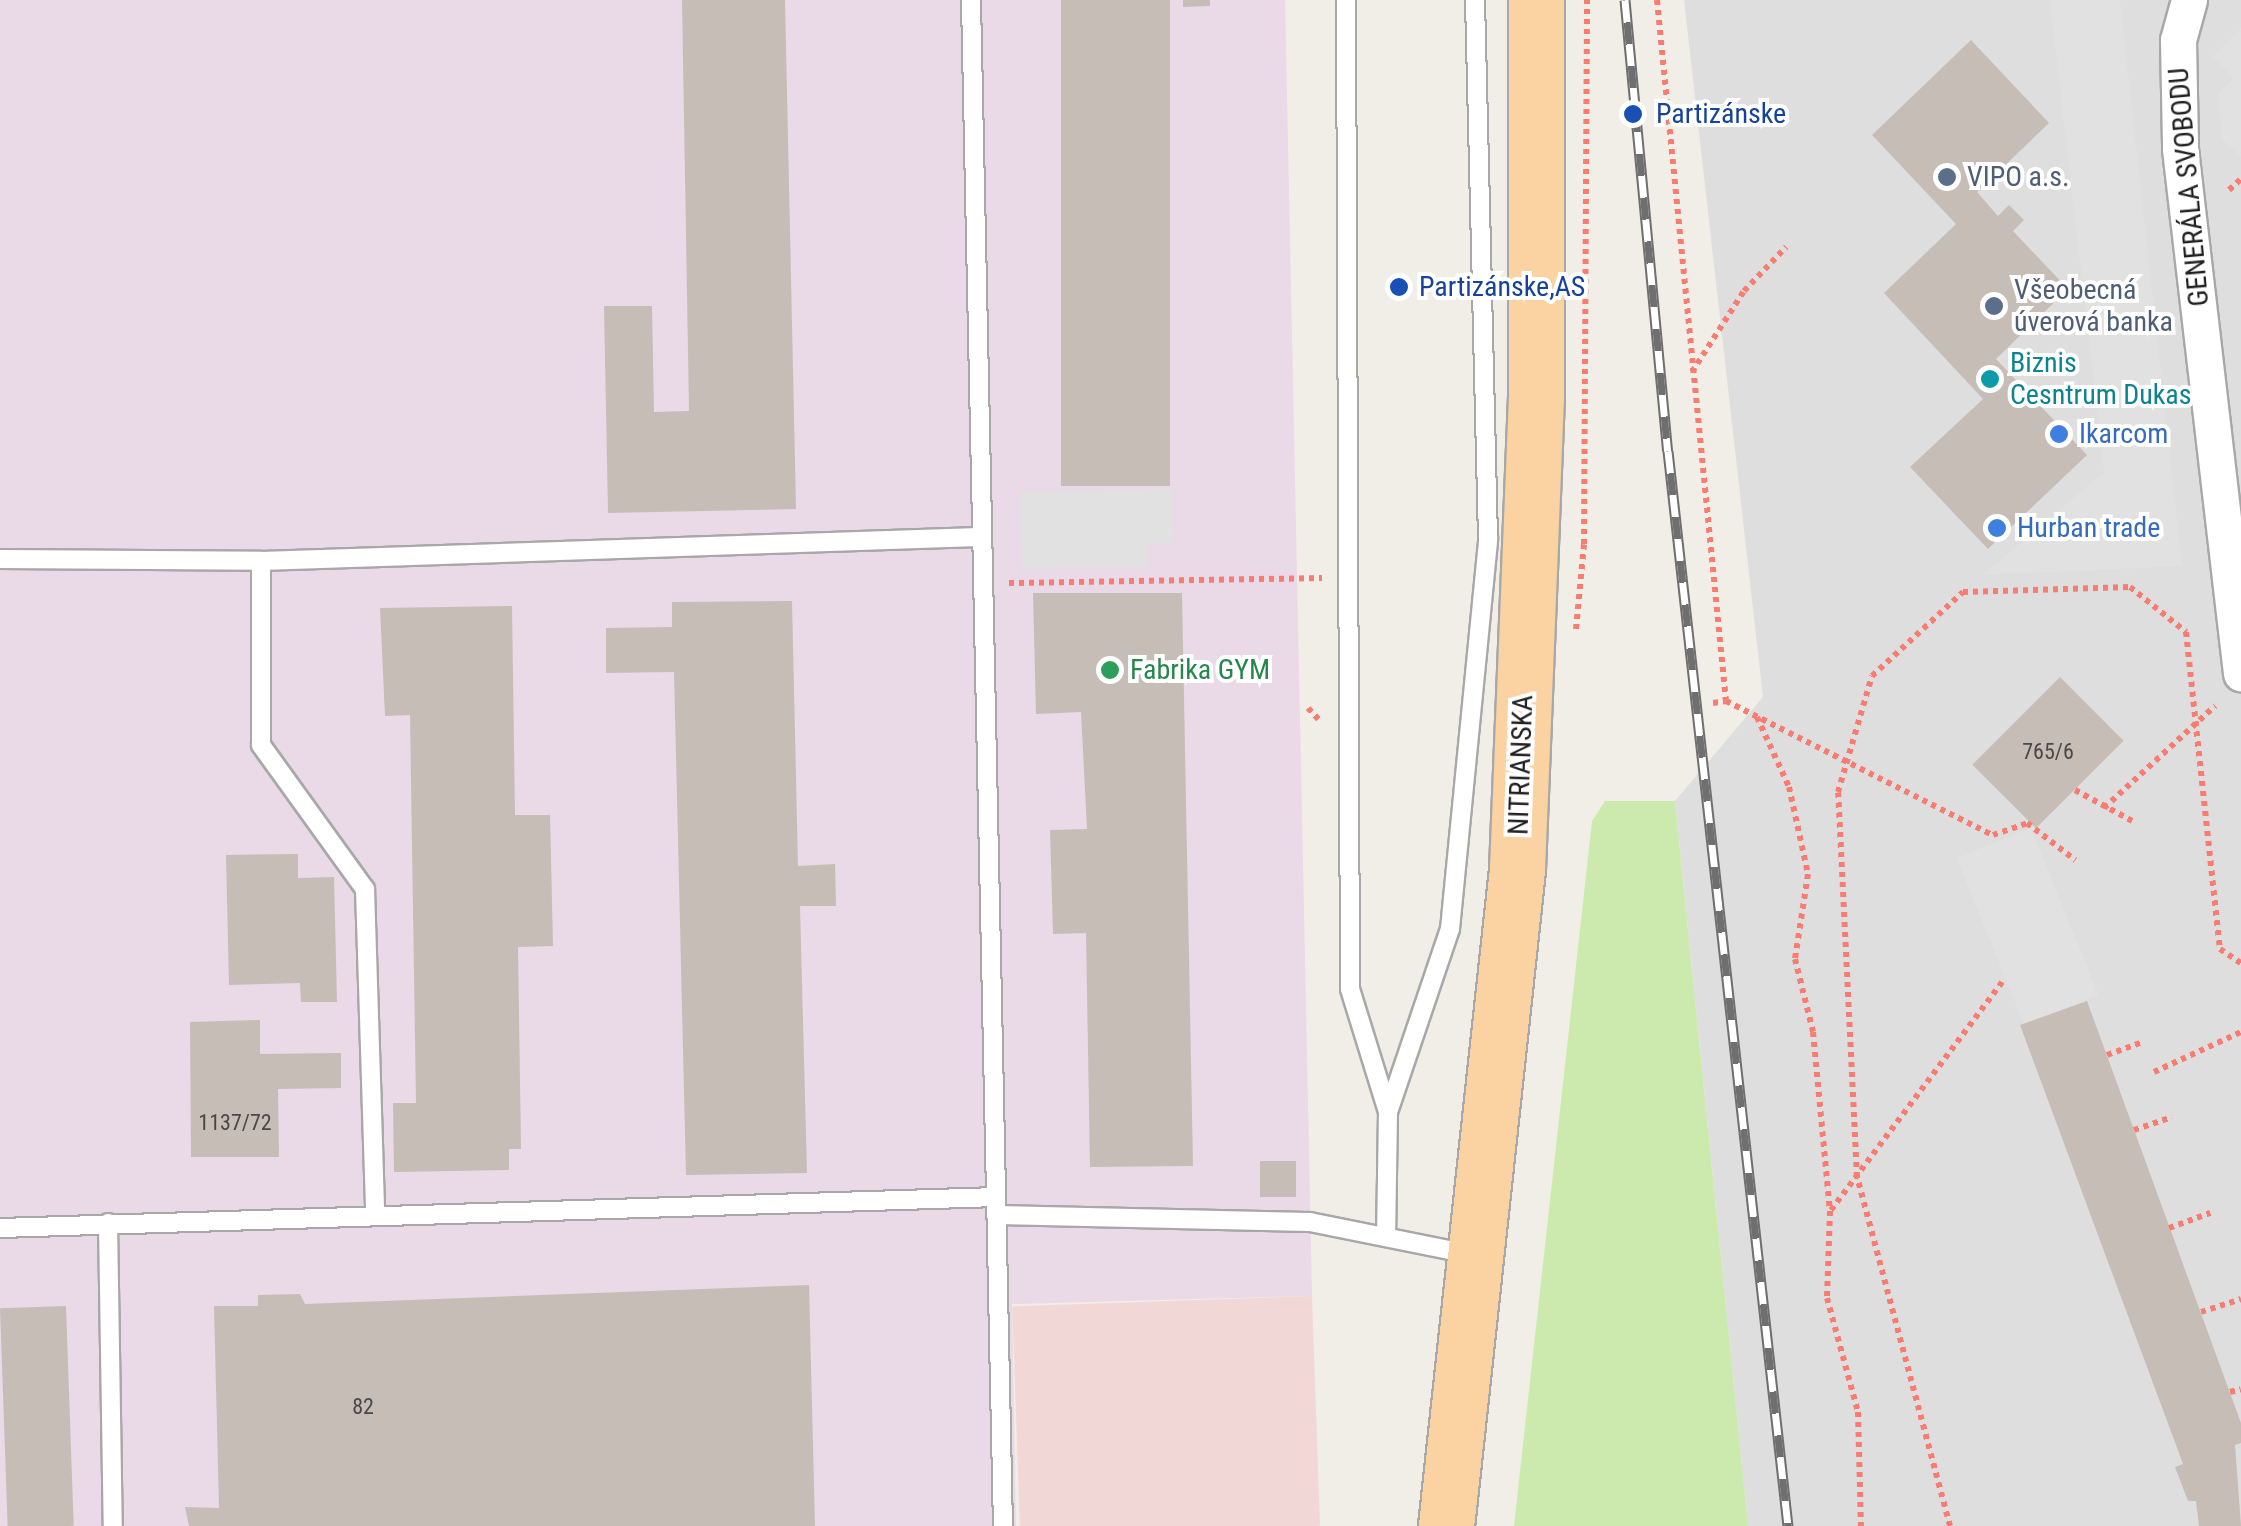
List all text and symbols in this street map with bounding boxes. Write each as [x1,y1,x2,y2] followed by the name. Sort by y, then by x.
[2162,66,2216,308] street label: GENERÁLA SVOBODU
[1656,97,1786,131] place label: Partizánske
[1620,101,1646,127] marker: Partizánske
[1967,160,2069,194] place label: VIPO a.s.
[1936,166,1958,188] marker: VIPO a.s.
[1419,270,1585,304] place label: Partizánske,AS
[2014,273,2173,339] place label: Všeobecná úverová banka
[1388,276,1410,298] marker: Partizánske,AS
[1983,295,2005,317] marker: Všeobecná úverová banka
[2010,346,2192,412] place label: Biznis Cesntrum Dukas
[1979,368,2001,390] marker: Biznis Cesntrum Dukas
[2079,417,2168,451] place label: Ikarcom
[2048,423,2070,445] marker: Ikarcom
[2017,511,2160,545] place label: Hurban trade
[1986,517,2008,539] marker: Hurban trade
[1130,653,1270,687] place label: Fabrika GYM
[1099,659,1121,681] marker: Fabrika GYM
[1502,694,1540,836] street label: NITRIANSKA
[2022,739,2074,765] house number: 765/6
[198,1110,272,1136] house number: 1137/72
[352,1394,374,1420] house number: 82

